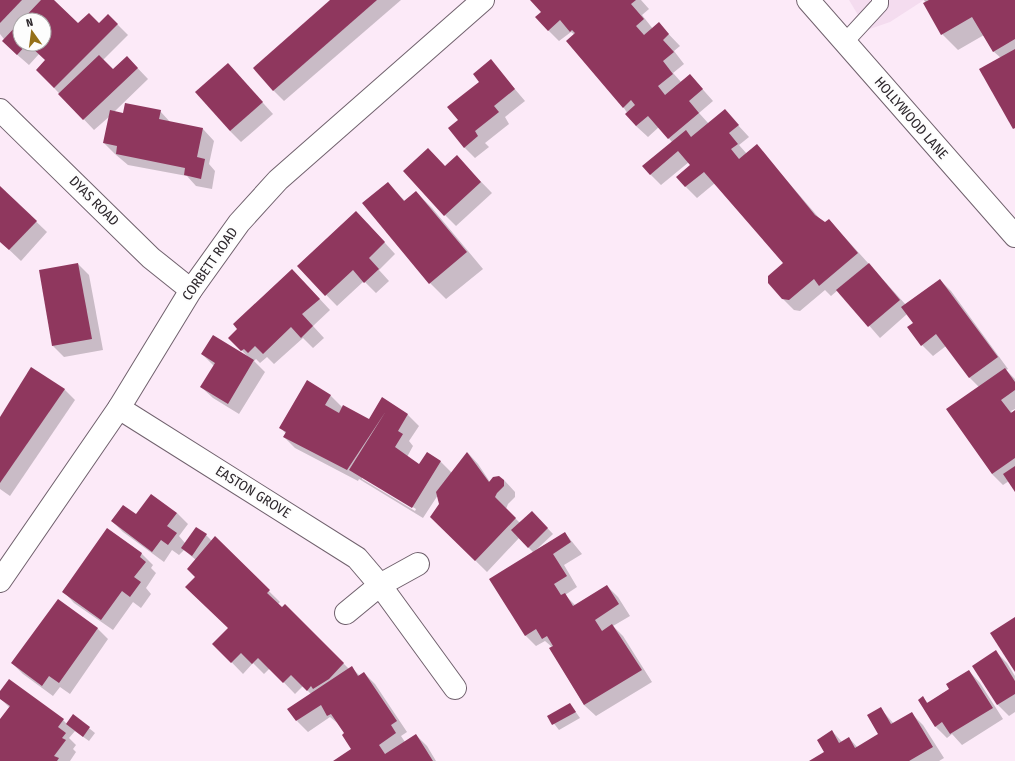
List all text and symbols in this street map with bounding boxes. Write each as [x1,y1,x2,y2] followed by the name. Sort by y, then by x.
[12,12,52,52] north arrow
[25,16,34,30] text: N
[871,73,952,163] street label: HOLLYWOOD LANE
[66,173,122,229] street label: DYAS ROAD
[179,224,241,304] street label: CORBETT ROAD
[212,462,294,522] street label: EASTON GROVE

